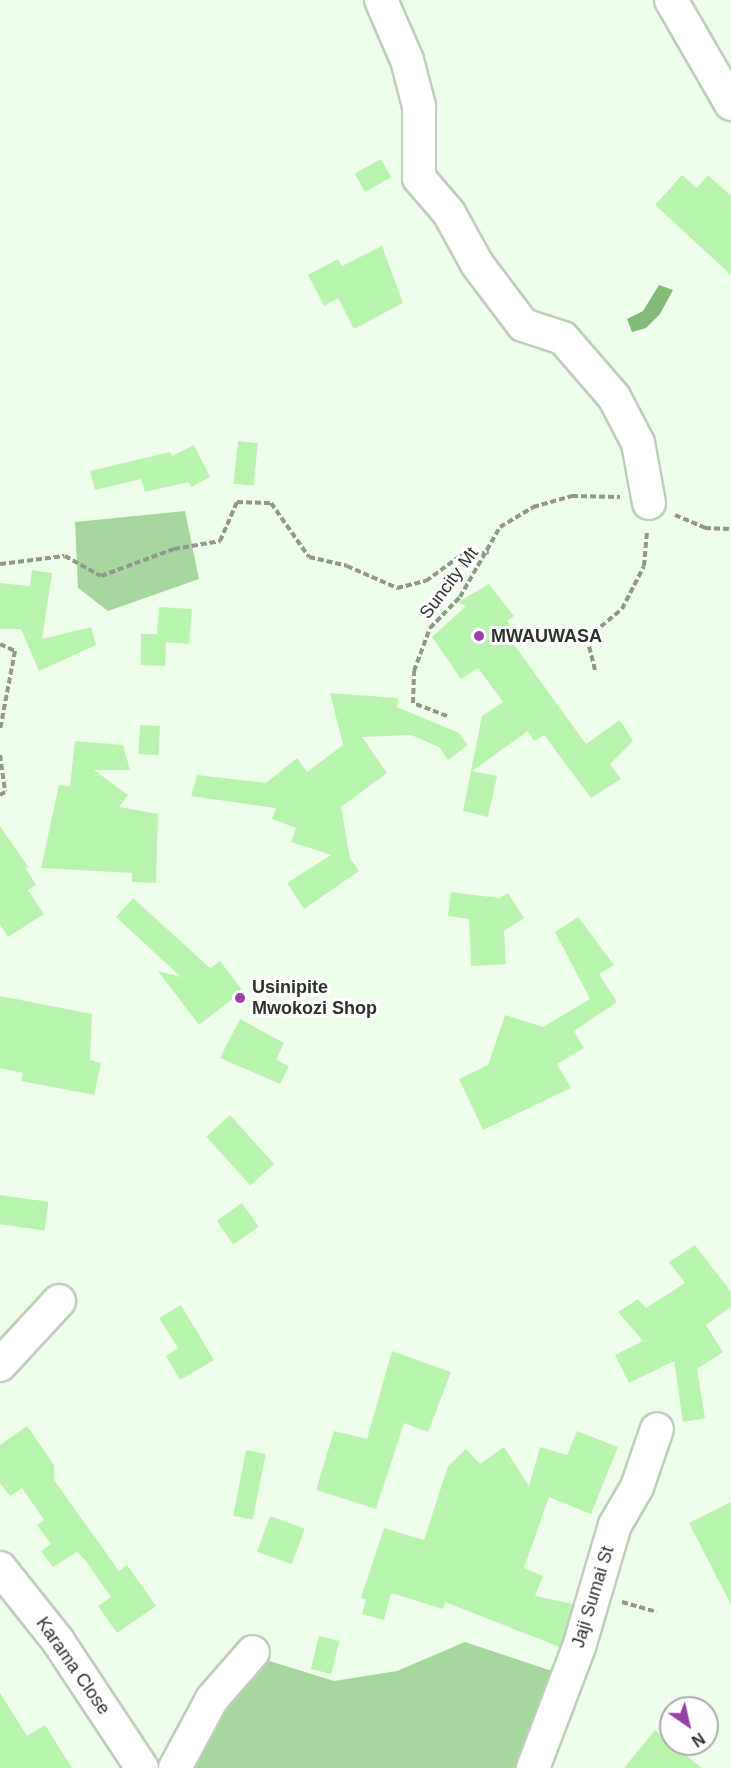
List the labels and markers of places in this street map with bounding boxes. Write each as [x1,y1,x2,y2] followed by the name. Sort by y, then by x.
[491,625,602,647] place label: MWAUWASA
[472,629,486,643] marker: MWAUWASA
[252,977,377,1020] place label: Usinipite Mwokozi Shop
[233,991,247,1005] marker: Usinipite Mwokozi Shop

